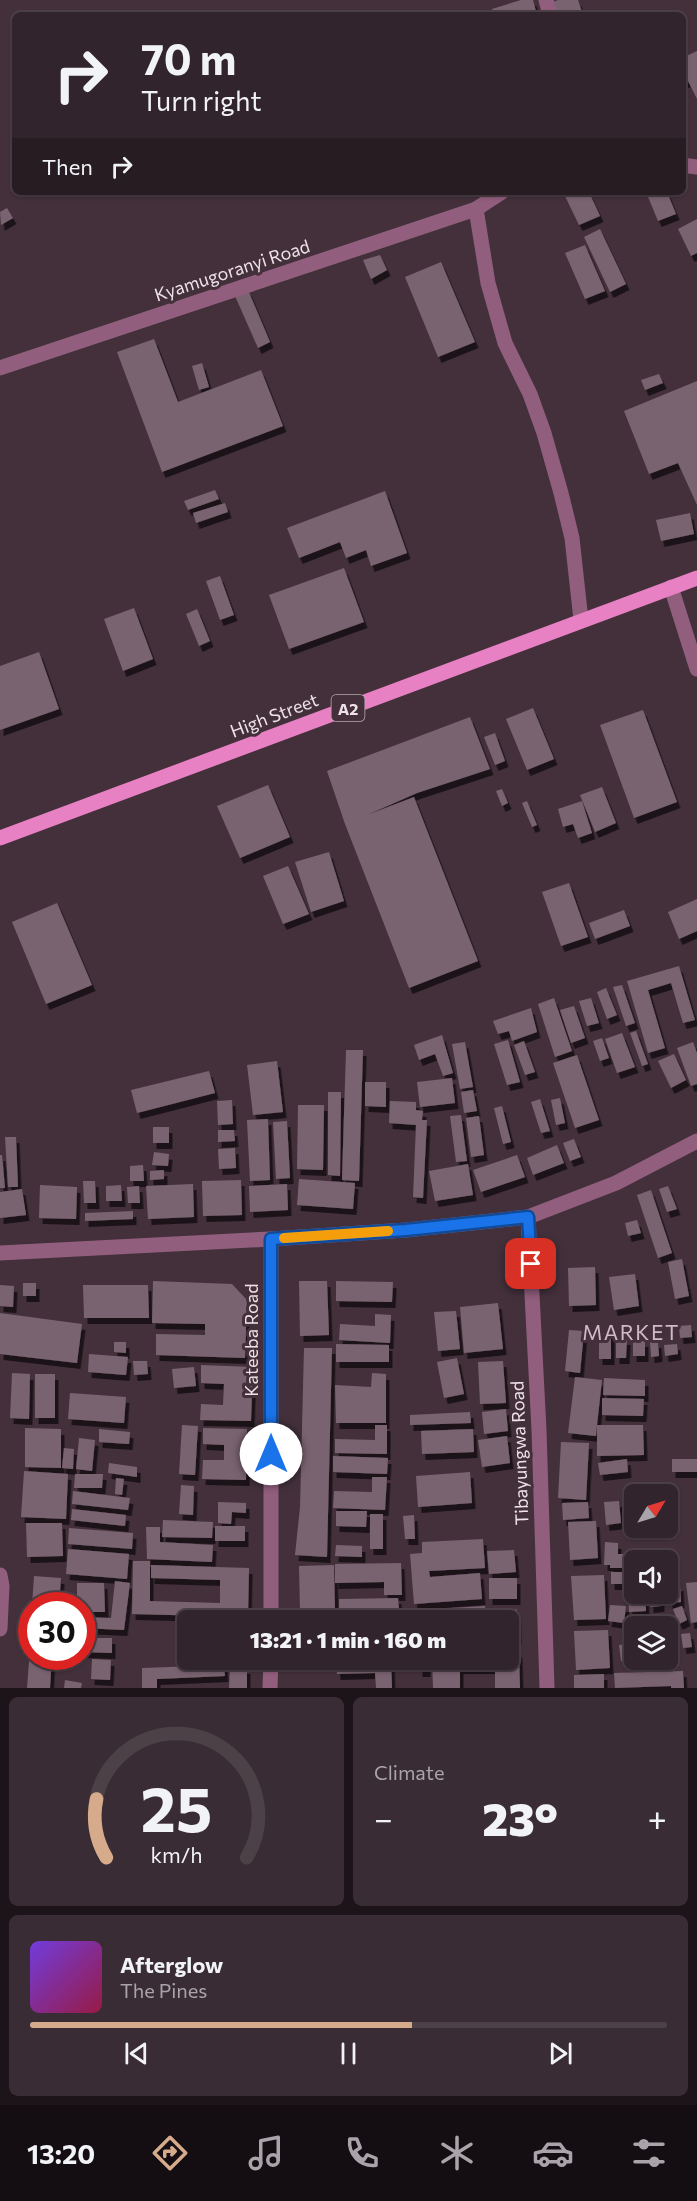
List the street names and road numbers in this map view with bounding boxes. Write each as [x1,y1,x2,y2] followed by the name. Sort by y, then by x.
[152,234,312,306] street label: Kyamugoranyi Road
[227,688,321,742] street label: High Street
[332,695,364,721] road number: A2
[240,1283,262,1397] street label: Kateeba Road
[505,1380,533,1526] street label: Tibayungwa Road

